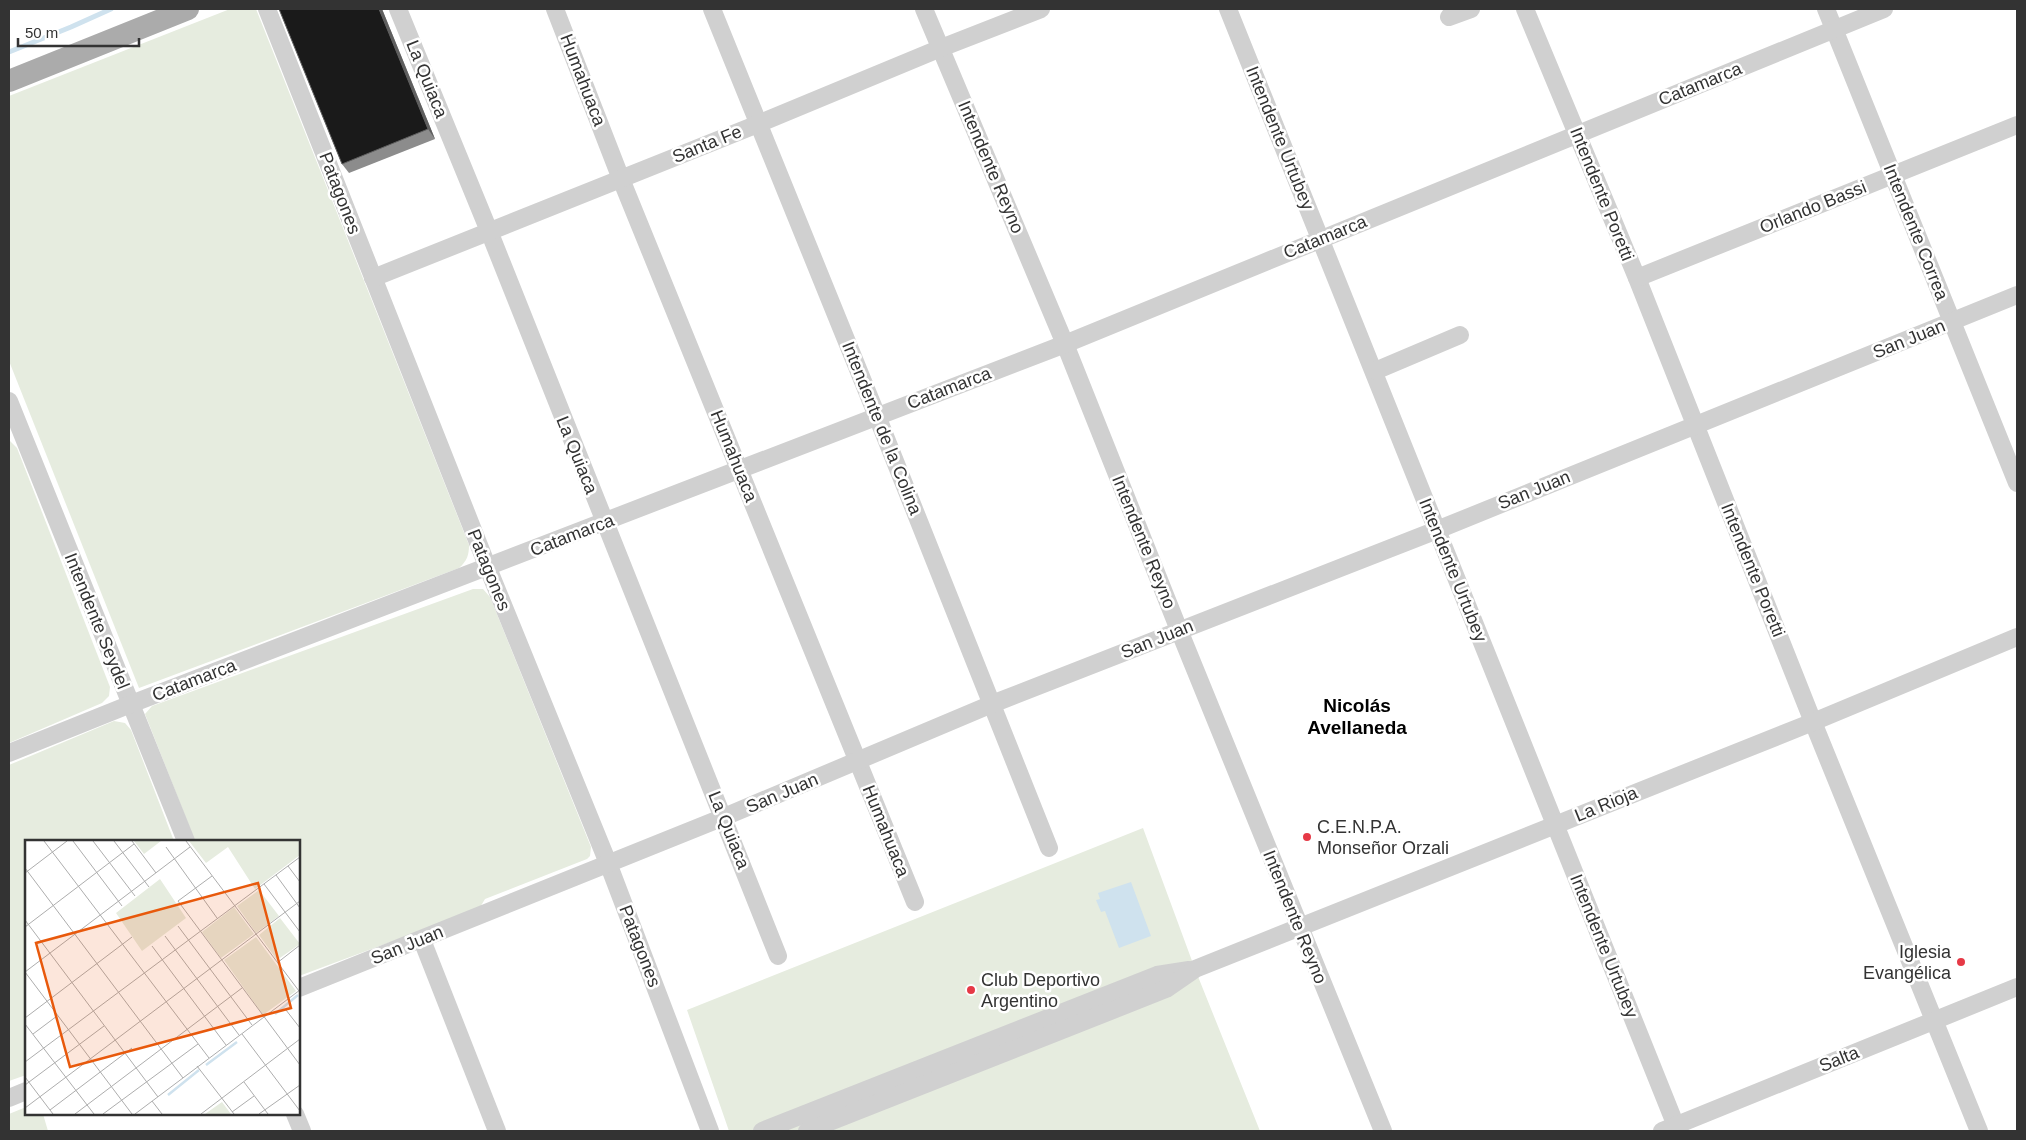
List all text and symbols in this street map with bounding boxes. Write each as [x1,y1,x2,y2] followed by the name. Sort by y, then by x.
[18,15,139,47] scale bar
[25,24,58,41] text: 50 m
[556,31,610,130] street label: Humahuaca
[402,37,452,122] street label: La Quiaca
[1655,58,1745,110] street label: Catamarca
[1242,63,1318,213] street label: Intendente Urtubey
[954,98,1028,236] street label: Intendente Reyno
[669,121,745,167] street label: Santa Fe
[1566,124,1638,264] street label: Intendente Poretti
[315,149,365,237] street label: Patagones
[1880,161,1953,304] street label: Intendente Correa
[1757,177,1869,237] street label: Orlando Bassi
[1280,211,1370,263] street label: Catamarca
[1870,315,1948,363] street label: San Juan
[838,338,926,518] street label: Intendente de la Colina
[904,363,995,413] street label: Catamarca
[707,407,762,506] street label: Humahuaca
[552,413,602,498] street label: La Quiaca
[1495,466,1573,514] street label: San Juan
[1108,472,1180,612] street label: Intendente Reyno
[1415,495,1491,645] street label: Intendente Urtubey
[1717,500,1789,640] street label: Intendente Poretti
[527,510,618,560] street label: Catamarca
[464,526,514,614] street label: Patagones
[61,550,133,692] street label: Intendente Seydel
[1118,615,1196,663] street label: San Juan
[149,655,240,705] street label: Catamarca
[1307,695,1407,738] district label: Nicolás Avellaneda
[743,769,821,817] street label: San Juan
[859,782,914,881] street label: Humahuaca
[1572,782,1641,826] street label: La Rioja
[704,788,754,873] street label: La Quiaca
[1317,817,1449,858] place label: C.E.N.P.A. Monseñor Orzali
[1301,831,1313,843] marker: C.E.N.P.A. Monseñor Orzali
[25,840,300,1115] inset map
[1259,847,1331,987] street label: Intendente Reyno
[1566,871,1642,1021] street label: Intendente Urtubey
[615,902,665,990] street label: Patagones
[368,921,446,969] street label: San Juan
[1863,942,1952,983] place label: Iglesia Evangélica
[1955,956,1967,968] marker: Iglesia Evangélica
[981,970,1100,1011] place label: Club Deportivo Argentino
[965,984,977,996] marker: Club Deportivo Argentino
[1816,1042,1863,1076] street label: Salta

